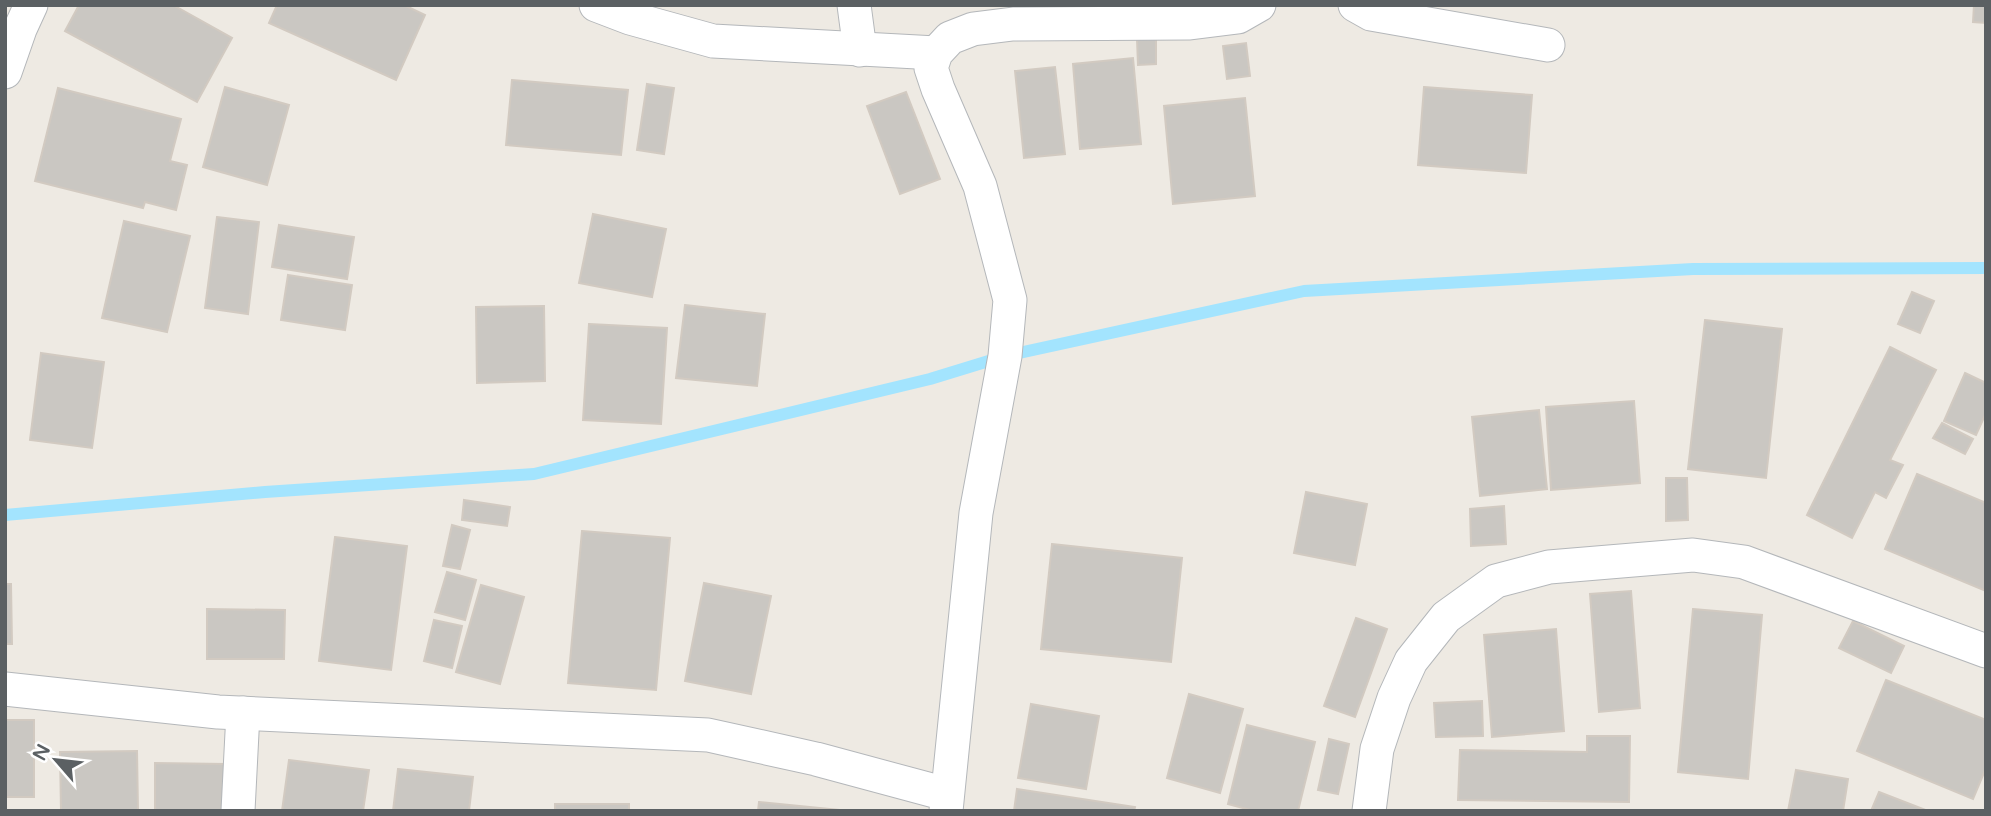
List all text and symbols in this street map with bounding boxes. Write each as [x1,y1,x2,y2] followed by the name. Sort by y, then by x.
[21,725,91,795] north arrow
[29,741,55,764] text: N

